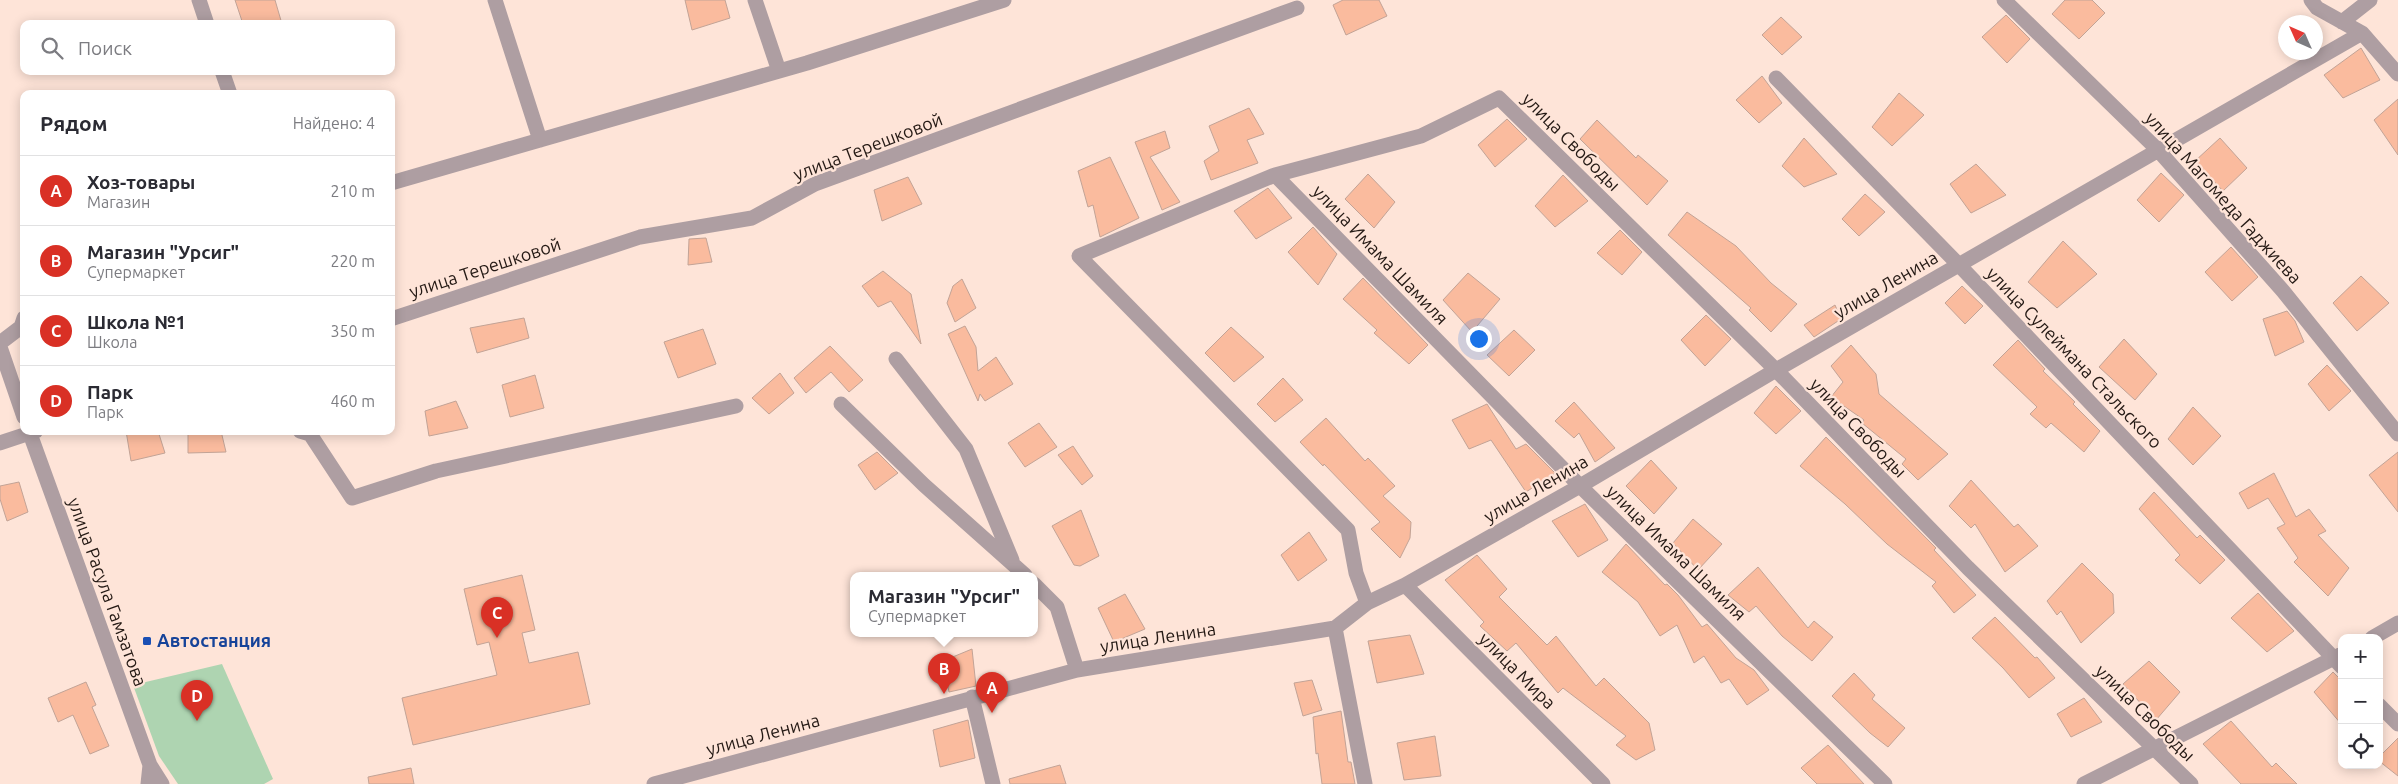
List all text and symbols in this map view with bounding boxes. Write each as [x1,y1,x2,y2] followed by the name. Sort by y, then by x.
[2278,15,2323,60] north arrow
[20,20,395,75] search box
[38,34,66,62] icon: search
[78,37,132,59] text: Поиск
[1519,88,1625,194] street label: улица Свободы
[790,108,945,184] street label: улица Терешковой
[2141,108,2306,287] street label: улица Магомеда Гаджиева
[40,111,108,135] text: Рядом
[293,114,375,132] text: Найдено: 4
[87,171,195,193] text: Хоз-товары
[1309,181,1452,328] street label: улица Имама Шамиля
[50,182,62,200] text: A
[330,182,375,200] text: 210 m
[87,193,150,211] text: Магазин
[406,233,563,301] street label: улица Терешковой
[87,241,239,263] text: Магазин "Урсиг"
[1830,246,1941,322] street label: улица Ленина
[51,252,61,270] text: B
[330,252,375,270] text: 220 m
[87,263,185,281] text: Супермаркет
[1983,263,2166,452] street label: улица Сулеймана Стальского
[87,311,186,333] text: Школа №1
[51,322,61,340] text: C
[330,322,375,340] text: 350 m
[1466,326,1492,352] your location
[87,333,137,351] text: Школа
[1806,374,1911,481] street label: улица Свободы
[87,381,133,403] text: Парк
[50,392,62,410] text: D
[330,392,375,410] text: 460 m
[87,403,124,421] text: Парк
[1480,450,1591,526] street label: улица Ленина
[1603,481,1750,624] street label: улица Имама Шамиля
[64,495,151,689] street label: улица Расула Гамзатова
[850,572,1038,637] popup
[868,585,1020,607] text: Магазин "Урсиг"
[481,597,513,638] pin: C
[868,607,966,625] text: Супермаркет
[1099,618,1217,656] street label: улица Ленина
[1475,628,1560,713] street label: улица Мира
[157,630,271,650] place label: Автостанция
[2338,634,2383,769] map controls
[2338,634,2383,679] button: +
[141,635,153,647] marker: Автостанция
[928,653,960,694] pin: B
[2092,660,2199,765] street label: улица Свободы
[976,672,1008,713] pin: A
[2338,679,2383,724] button: −
[181,680,213,721] pin: D
[704,709,822,759] street label: улица Ленина
[2338,724,2383,769] button: locate

